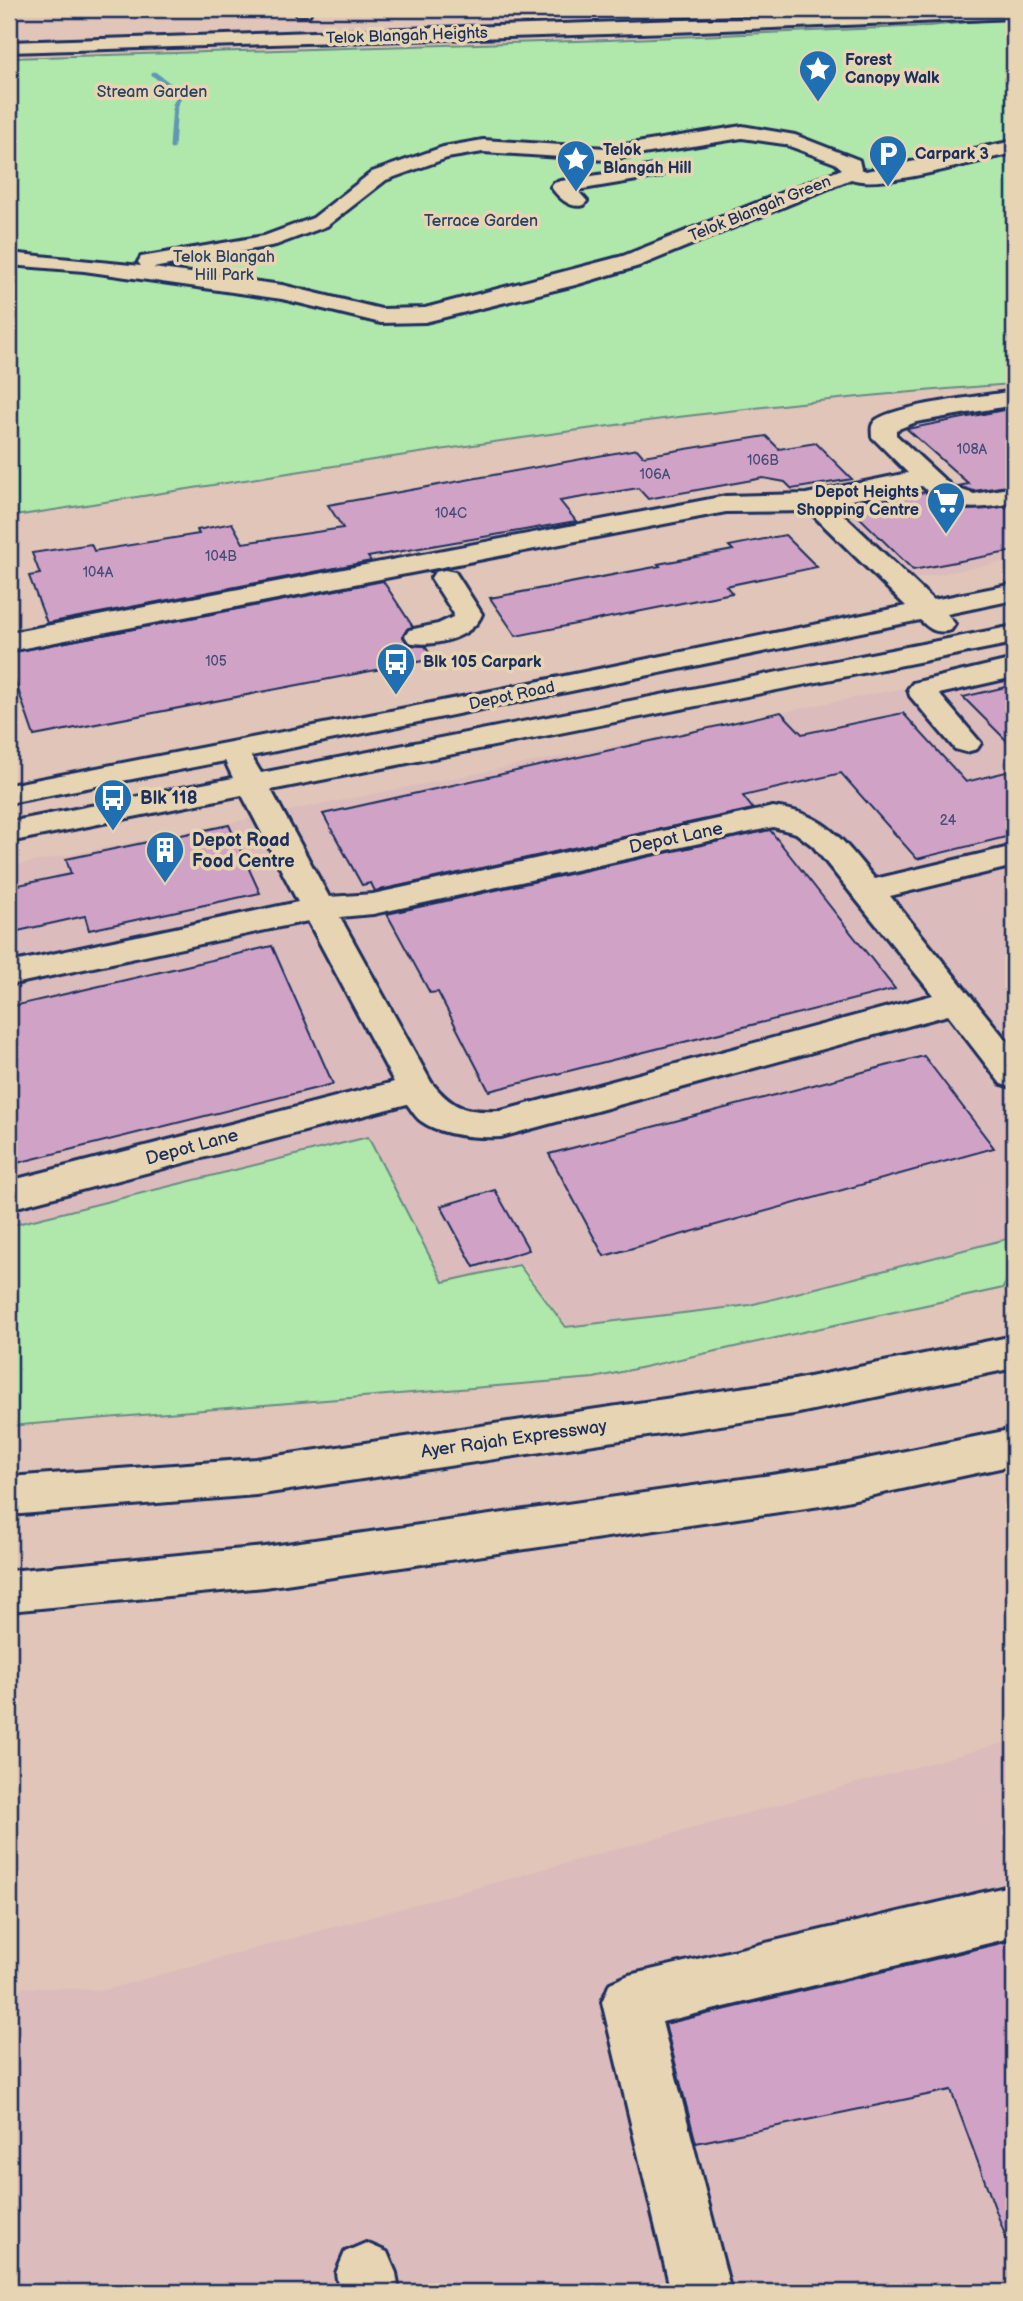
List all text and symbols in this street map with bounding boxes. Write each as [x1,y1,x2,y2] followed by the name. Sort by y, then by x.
[326,24,488,48] street label: Telok Blangah Heights
[797,48,839,103] place icon: Forest Canopy Walk
[845,51,940,88] place label: Forest Canopy Walk
[97,83,207,102] park label: Stream Garden
[867,133,909,188] parking icon: Carpark 3
[555,138,597,193] place icon: Telok Blangah Hill
[603,141,692,178] place label: Telok Blangah Hill
[915,145,989,164] place label: Carpark 3
[686,172,834,246] street label: Telok Blangah Green
[424,212,538,231] park label: Terrace Garden
[173,248,275,285] park label: Telok Blangah Hill Park
[957,441,988,458] house number: 108A
[747,452,779,469] house number: 106B
[640,466,671,483] house number: 106A
[925,480,967,535] supermarket icon: Depot Heights Shopping Centre
[797,483,919,520] place label: Depot Heights Shopping Centre
[435,505,467,522] house number: 104C
[205,548,237,565] house number: 104B
[83,564,114,581] house number: 104A
[375,641,417,696] bus stop icon: Blk 105 Carpark
[205,653,227,670] house number: 105
[423,653,542,672] place label: Blk 105 Carpark
[467,678,557,714] street label: Depot Road
[92,777,134,832] bus stop icon: Blk 118
[140,788,198,809] place label: Blk 118
[940,812,957,829] house number: 24
[627,818,725,858] street label: Depot Lane
[144,829,186,884] building icon: Depot Road Food Centre
[192,830,295,872] place label: Depot Road Food Centre
[143,1124,241,1169] street label: Depot Lane
[420,1415,609,1462] street label: Ayer Rajah Expressway

